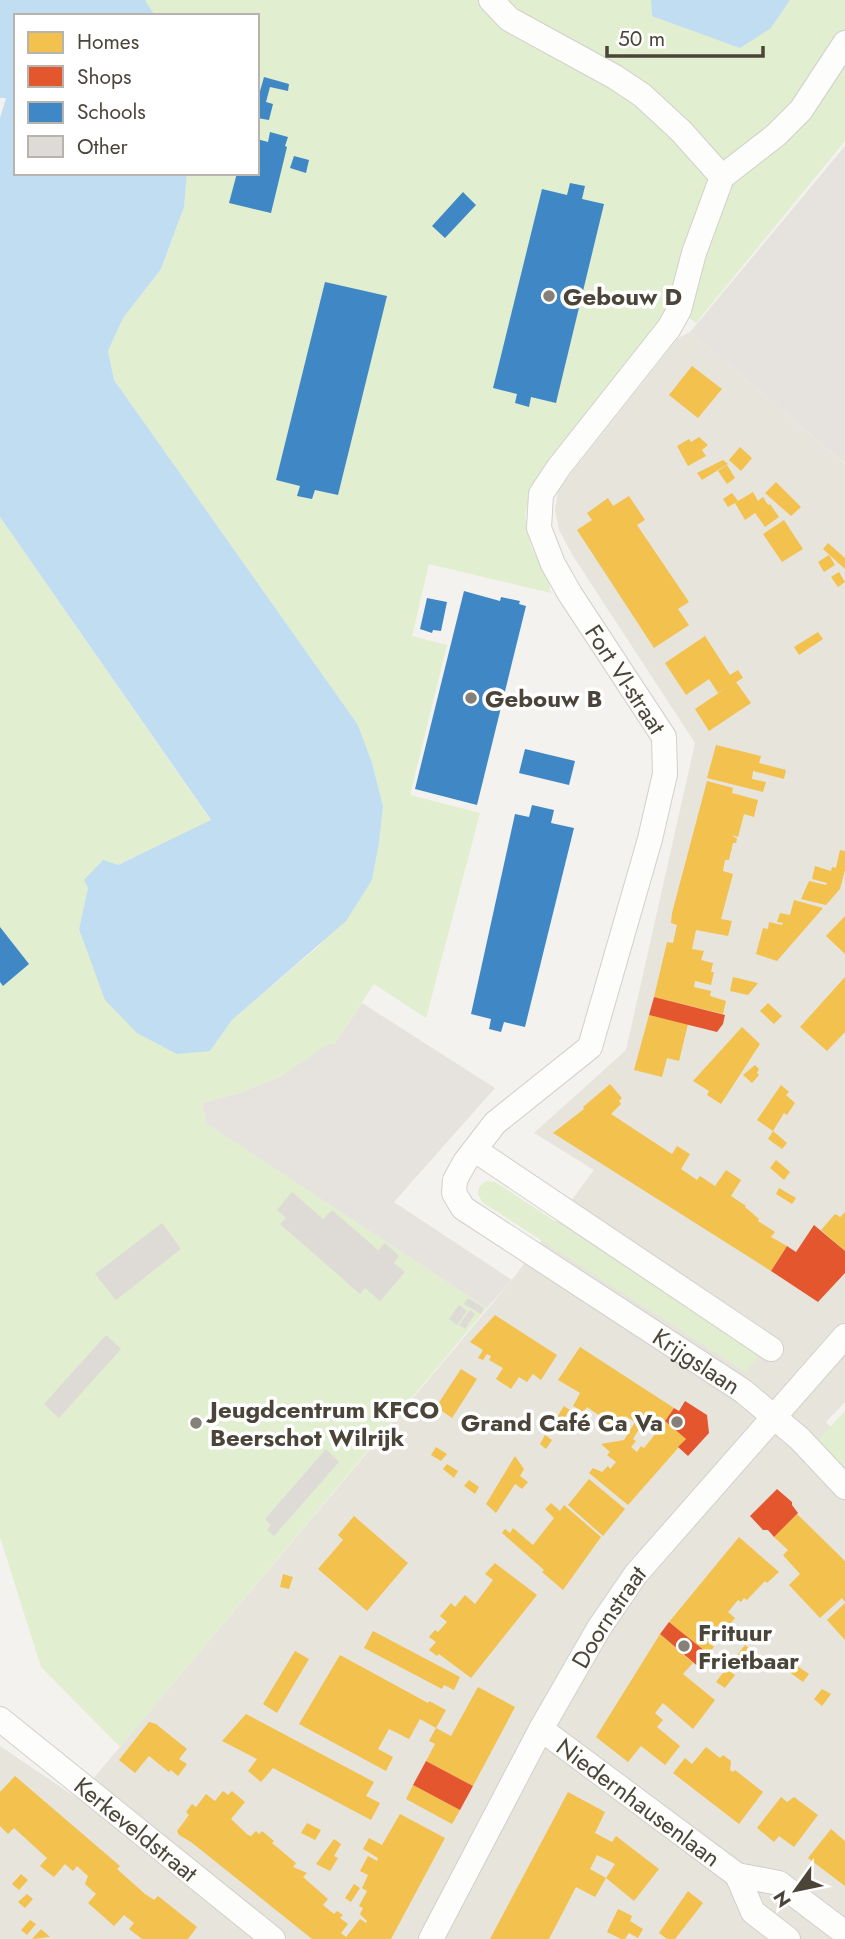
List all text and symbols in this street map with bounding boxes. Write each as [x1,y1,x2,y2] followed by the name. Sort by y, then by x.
[14,14,259,175] legend
[607,14,763,58] scale bar
[618,24,665,54] text: 50 m
[77,27,139,57] text: Homes
[77,62,131,92] text: Shops
[77,97,146,127] text: Schools
[77,132,128,162] text: Other
[563,279,682,314] place label: Gebouw D
[541,288,557,304] marker: Gebouw D
[577,617,675,741] street label: Fort VI-straat
[485,681,602,716] place label: Gebouw B
[463,690,479,706] marker: Gebouw B
[646,1319,748,1402] street label: Krijgslaan
[206,1392,439,1455] place label: Jeugdcentrum KFCO Beerschot Wilrijk
[461,1405,663,1440] place label: Grand Café Ca Va
[669,1414,685,1430] marker: Grand Café Ca Va
[188,1415,204,1431] marker: Jeugdcentrum KFCO Beerschot Wilrijk
[562,1557,654,1674] street label: Doornstraat
[698,1615,799,1678] place label: Frituur Frietbaar
[676,1638,692,1654] marker: Frituur Frietbaar
[549,1729,728,1875] street label: Niedernhausenlaan
[67,1768,206,1890] street label: Kerkeveldstraat
[761,1855,831,1925] north arrow
[767,1885,798,1913] text: N

